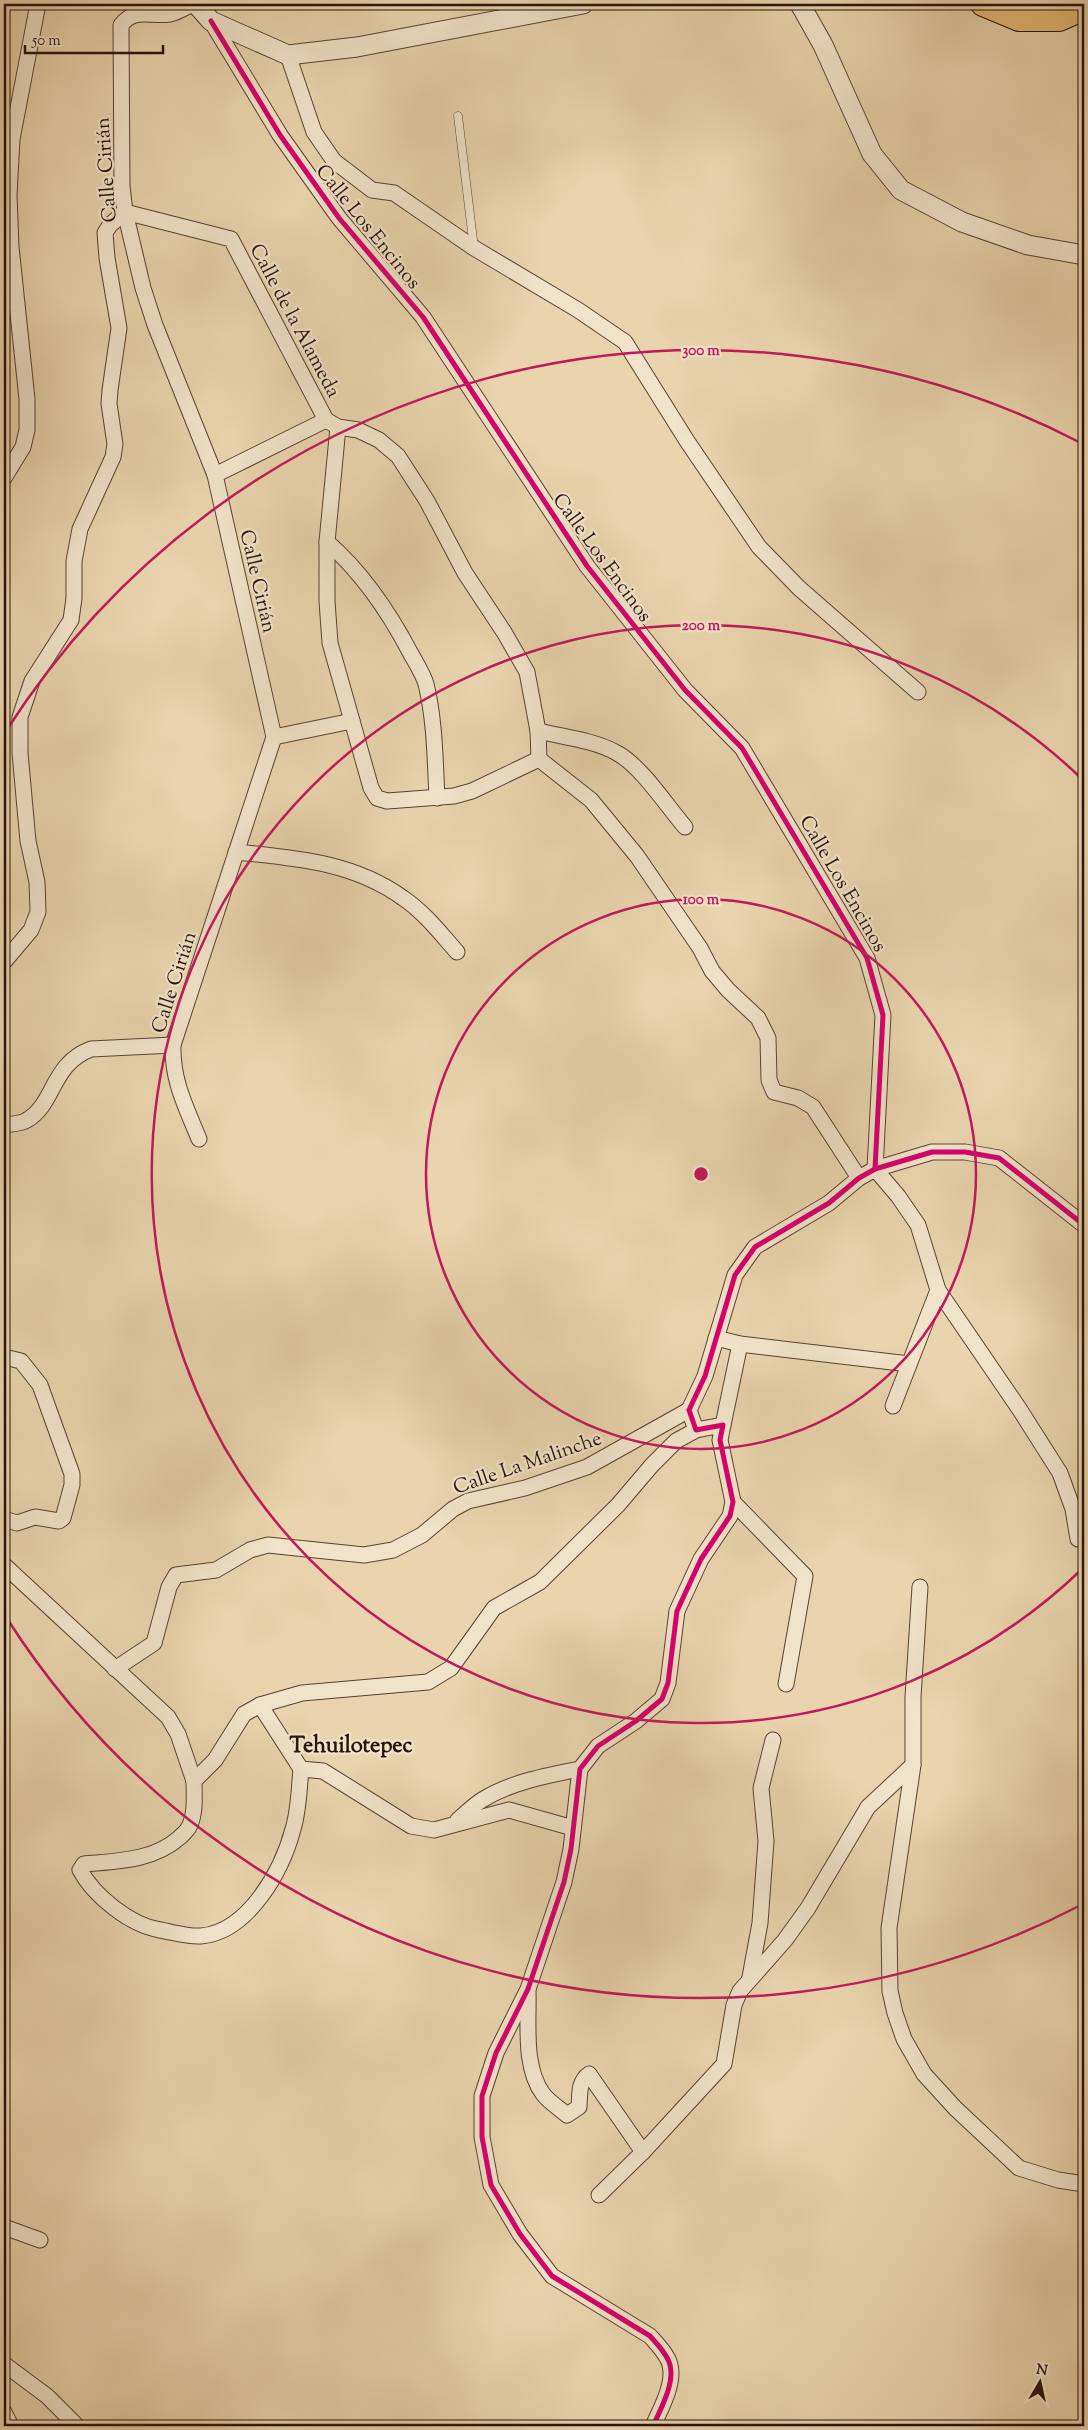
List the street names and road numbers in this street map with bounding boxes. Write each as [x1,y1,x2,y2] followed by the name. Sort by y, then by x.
[89,116,126,223] street label: Calle Cirián
[307,159,427,296] street label: Calle Los Encinos
[241,239,347,403] street label: Calle de la Alameda
[544,488,658,629] street label: Calle Los Encinos
[231,527,283,636] street label: Calle Cirián
[791,811,893,958] street label: Calle Los Encinos
[145,928,205,1037] street label: Calle Cirián
[450,1425,606,1503] street label: Calle La Malinche

